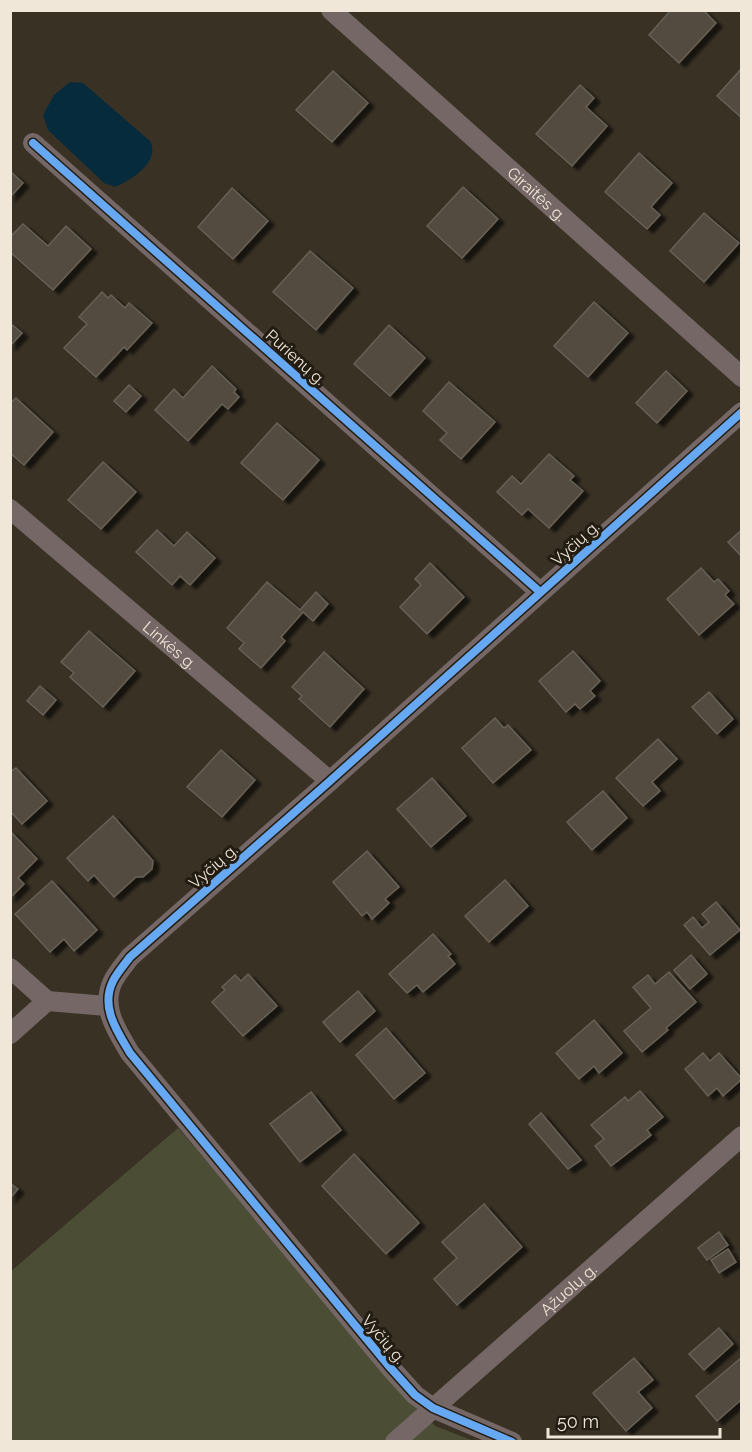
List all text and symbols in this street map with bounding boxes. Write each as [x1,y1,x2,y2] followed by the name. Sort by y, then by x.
[503,163,570,225] street label: Giraitės g.
[262,326,329,389] street label: Purienų g.
[547,517,603,570] street label: Vyčių g.
[139,617,200,673] street label: Linkės g.
[185,840,241,893] street label: Vyčių g.
[537,1260,601,1319] street label: Ąžuolų g.
[358,1311,409,1368] street label: Vyčių g.
[548,1401,720,1439] scale bar
[557,1411,599,1432] text: 50 m

